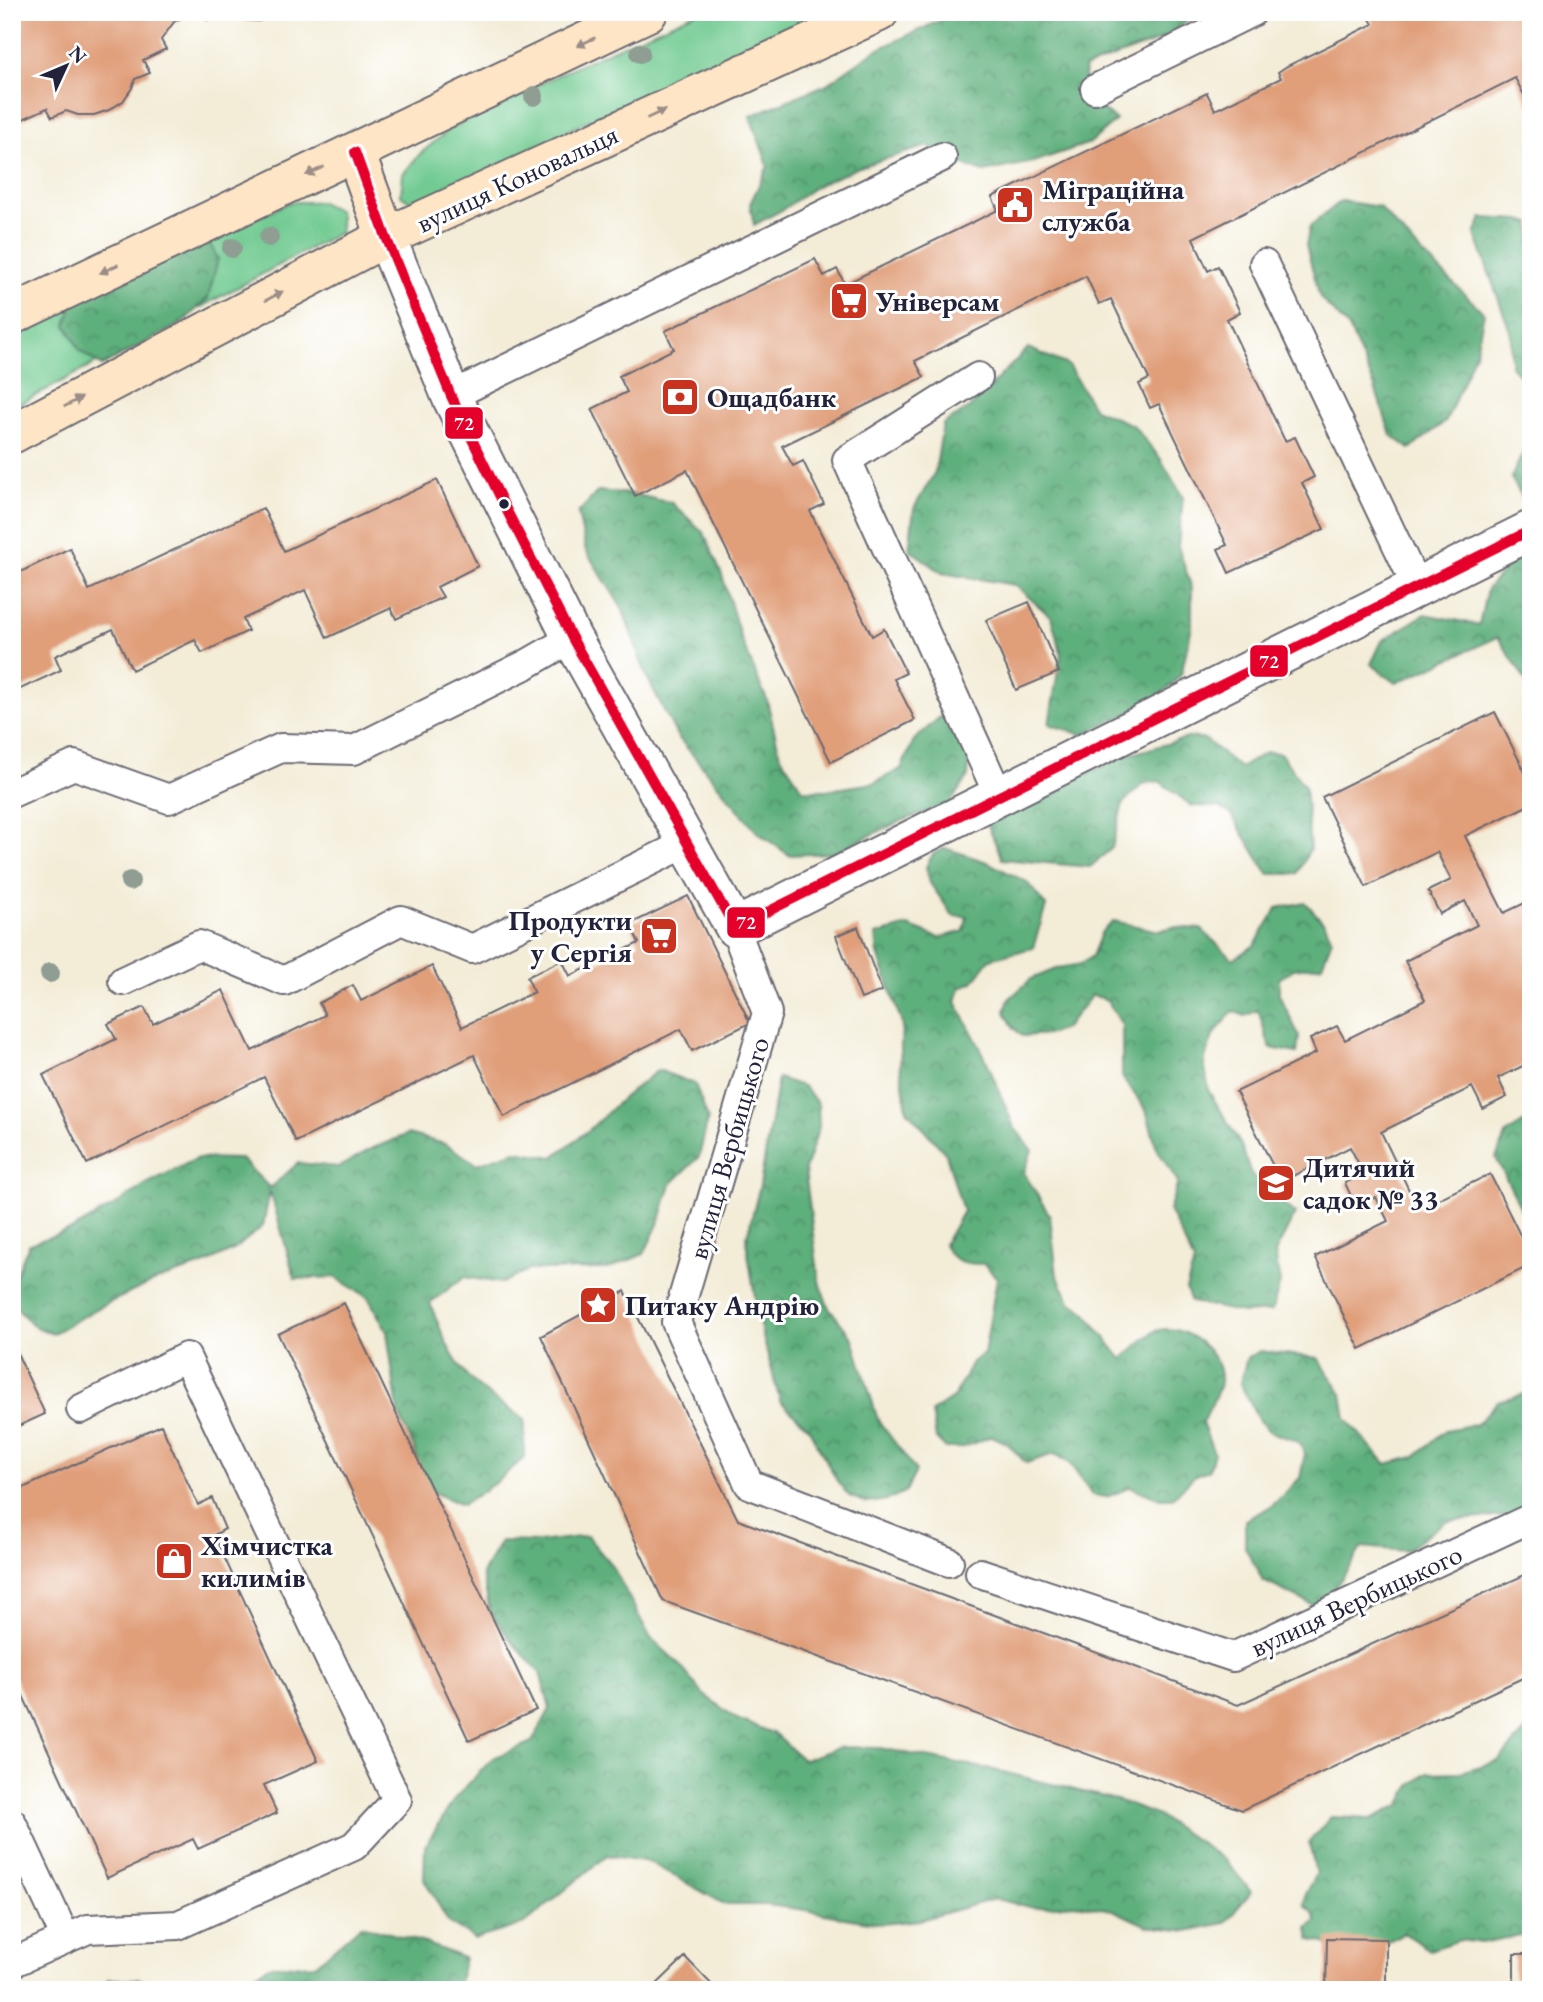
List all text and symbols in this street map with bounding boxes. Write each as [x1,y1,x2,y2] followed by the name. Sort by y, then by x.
[32,32,102,102] north arrow
[576,36,596,47] one-way arrow
[64,40,93,69] text: N
[646,108,666,120] one-way arrow
[410,116,624,240] street label: вулиця Коновальця
[305,166,325,177] one-way arrow
[1042,171,1185,239] place label: Міграційна служба
[994,184,1036,226] public building icon: Міграційна служба
[99,263,119,275] one-way arrow
[828,280,870,322] supermarket icon: Універсам
[875,283,1000,319] place label: Універсам
[264,291,284,302] one-way arrow
[659,376,701,418] bank icon: Ощадбанк
[707,379,837,415] place label: Ощадбанк
[63,397,83,409] one-way arrow
[444,406,484,440] line badge: 72
[454,411,474,436] text: 72
[497,497,511,511] unlabelled marker
[1249,644,1289,678] line badge: 72
[1259,649,1279,674] text: 72
[508,902,632,970] place label: Продукти у Сергія
[726,906,766,939] line badge: 72
[736,910,756,935] text: 72
[638,915,680,957] supermarket icon: Продукти у Сергія
[679,1033,777,1263] street label: вулиця Вербицького
[1303,1149,1439,1217] place label: Дитячий садок № 33
[1255,1162,1297,1204] school or university icon: Дитячий садок № 33
[577,1284,619,1326] place icon: Питаку Андрію
[625,1287,819,1323] place label: Питаку Андрію
[200,1527,334,1595] place label: Хімчистка килимів
[1244,1535,1468,1665] street label: вулиця Вербицького
[153,1540,195,1582] shop icon: Хімчистка килимів

